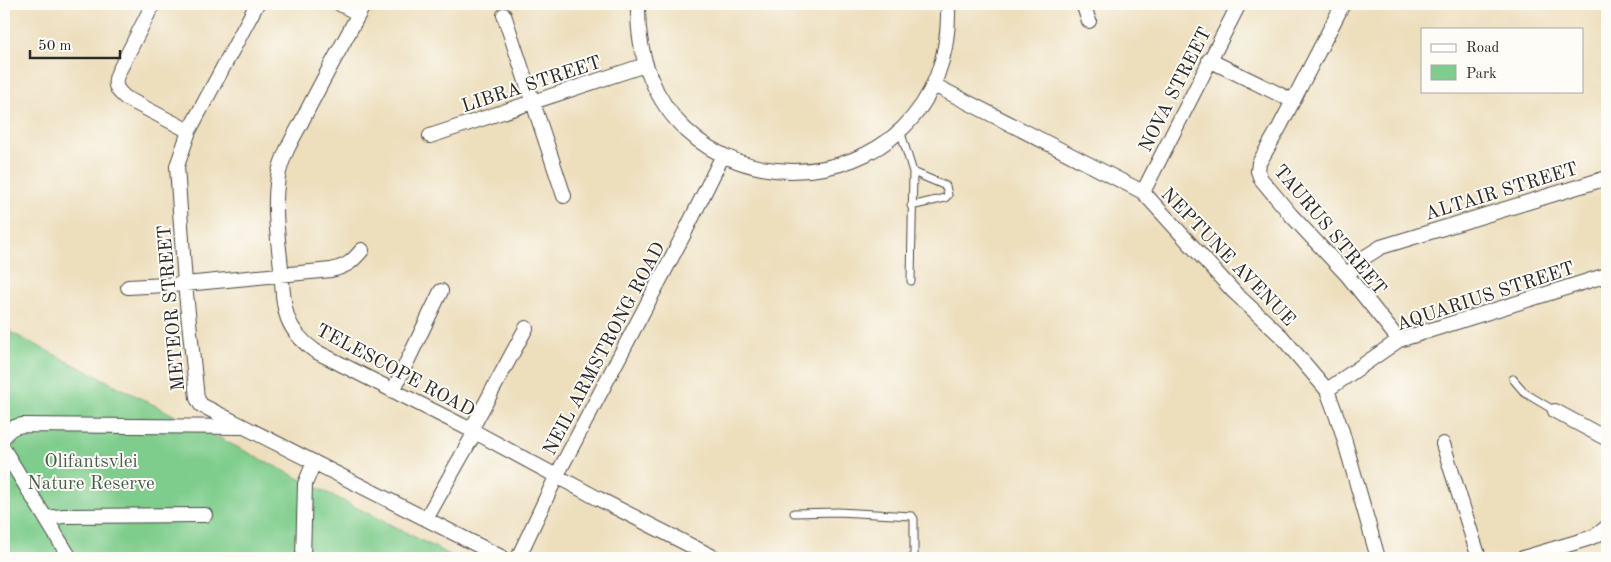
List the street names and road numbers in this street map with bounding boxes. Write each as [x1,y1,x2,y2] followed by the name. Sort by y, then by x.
[1137,25,1216,155] street label: NOVA STREET
[460,54,604,117] street label: LIBRA STREET
[1423,160,1581,225] street label: ALTAIR STREET
[1269,162,1389,299] street label: TAURUS STREET
[1157,185,1298,330] street label: NEPTUNE AVENUE
[156,224,189,392] street label: METEOR STREET
[541,240,670,459] street label: NEIL ARMSTRONG ROAD
[1394,260,1577,335] street label: AQUARIUS STREET
[312,321,477,421] street label: TELESCOPE ROAD

